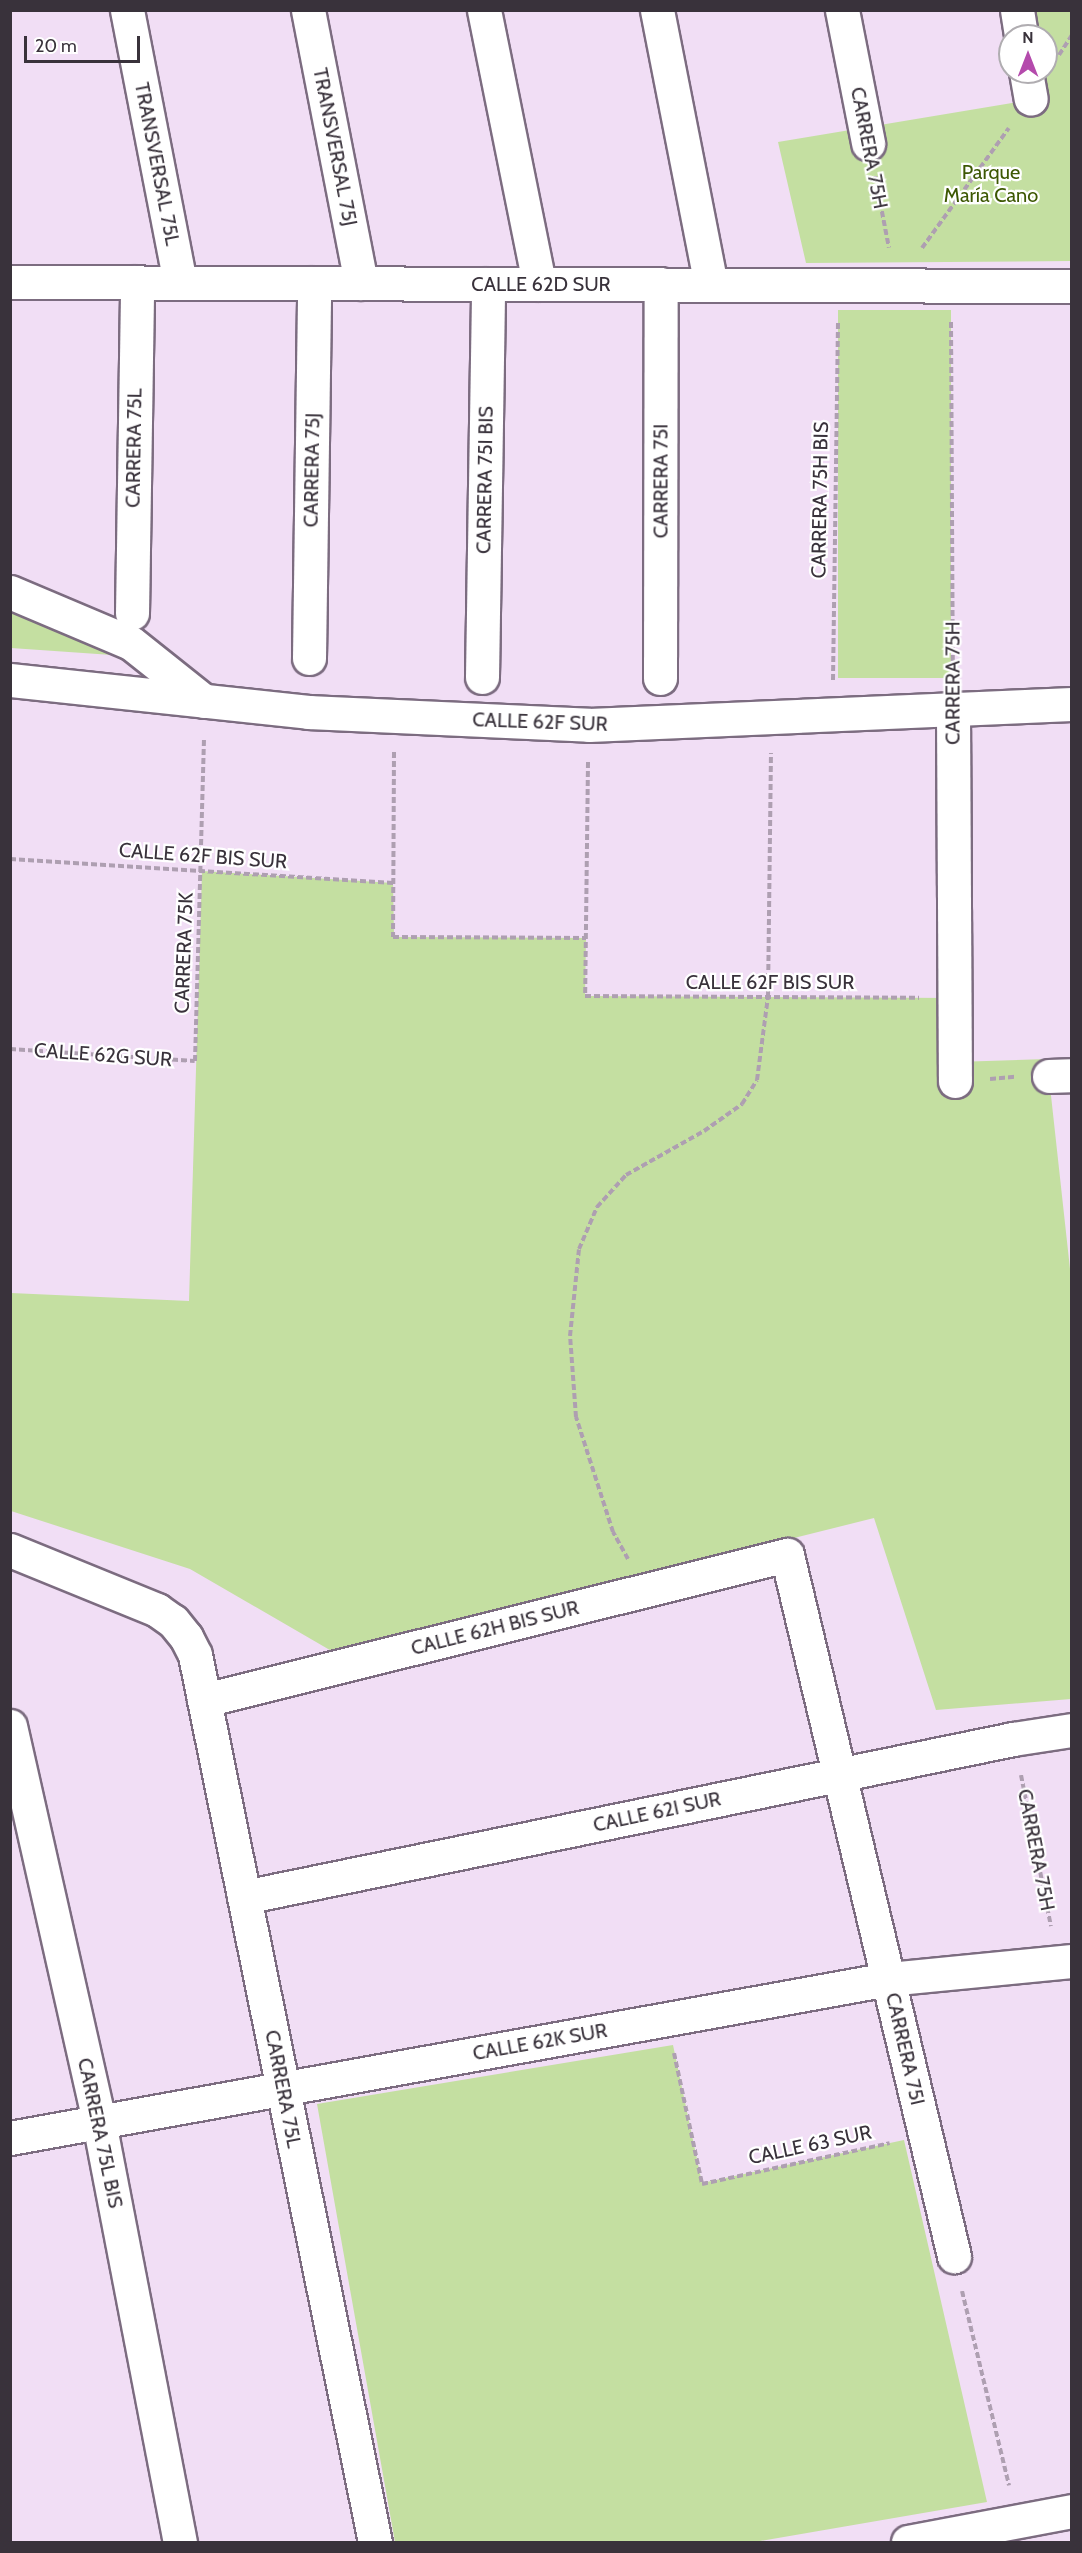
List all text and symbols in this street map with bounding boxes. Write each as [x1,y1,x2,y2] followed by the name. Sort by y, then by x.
[27,24,142,62] scale bar
[998,24,1058,84] north arrow
[1022,28,1034,47] text: N
[35,35,77,57] text: 20 m
[308,66,362,228] street label: TRANSVERSAL 75J
[129,80,185,248] street label: TRANSVERSAL 75L
[845,85,893,211] street label: CARRERA 75H
[944,161,1038,208] park label: Parque María Cano
[471,272,611,296] street label: CALLE 62D SUR
[121,388,147,508] street label: CARRERA 75L
[472,406,498,554] street label: CARRERA 75I BIS
[299,412,325,528] street label: CARRERA 75J
[807,421,833,579] street label: CARRERA 75H BIS
[649,424,673,538] street label: CARRERA 75I
[941,621,965,745] street label: CARRERA 75H
[472,708,608,736] street label: CALLE 62F SUR
[118,838,288,874] street label: CALLE 62F BIS SUR
[170,892,198,1014] street label: CARRERA 75K
[686,970,854,994] street label: CALLE 62F BIS SUR
[33,1038,173,1072] street label: CALLE 62G SUR
[409,1596,581,1660] street label: CALLE 62H BIS SUR
[591,1787,723,1837] street label: CALLE 62I SUR
[1012,1787,1060,1913] street label: CARRERA 75H
[880,1990,930,2108] street label: CARRERA 75I
[471,2018,609,2066] street label: CALLE 62K SUR
[260,2028,306,2150] street label: CARRERA 75L
[72,2056,128,2210] street label: CARRERA 75L BIS
[746,2120,874,2170] street label: CALLE 63 SUR

